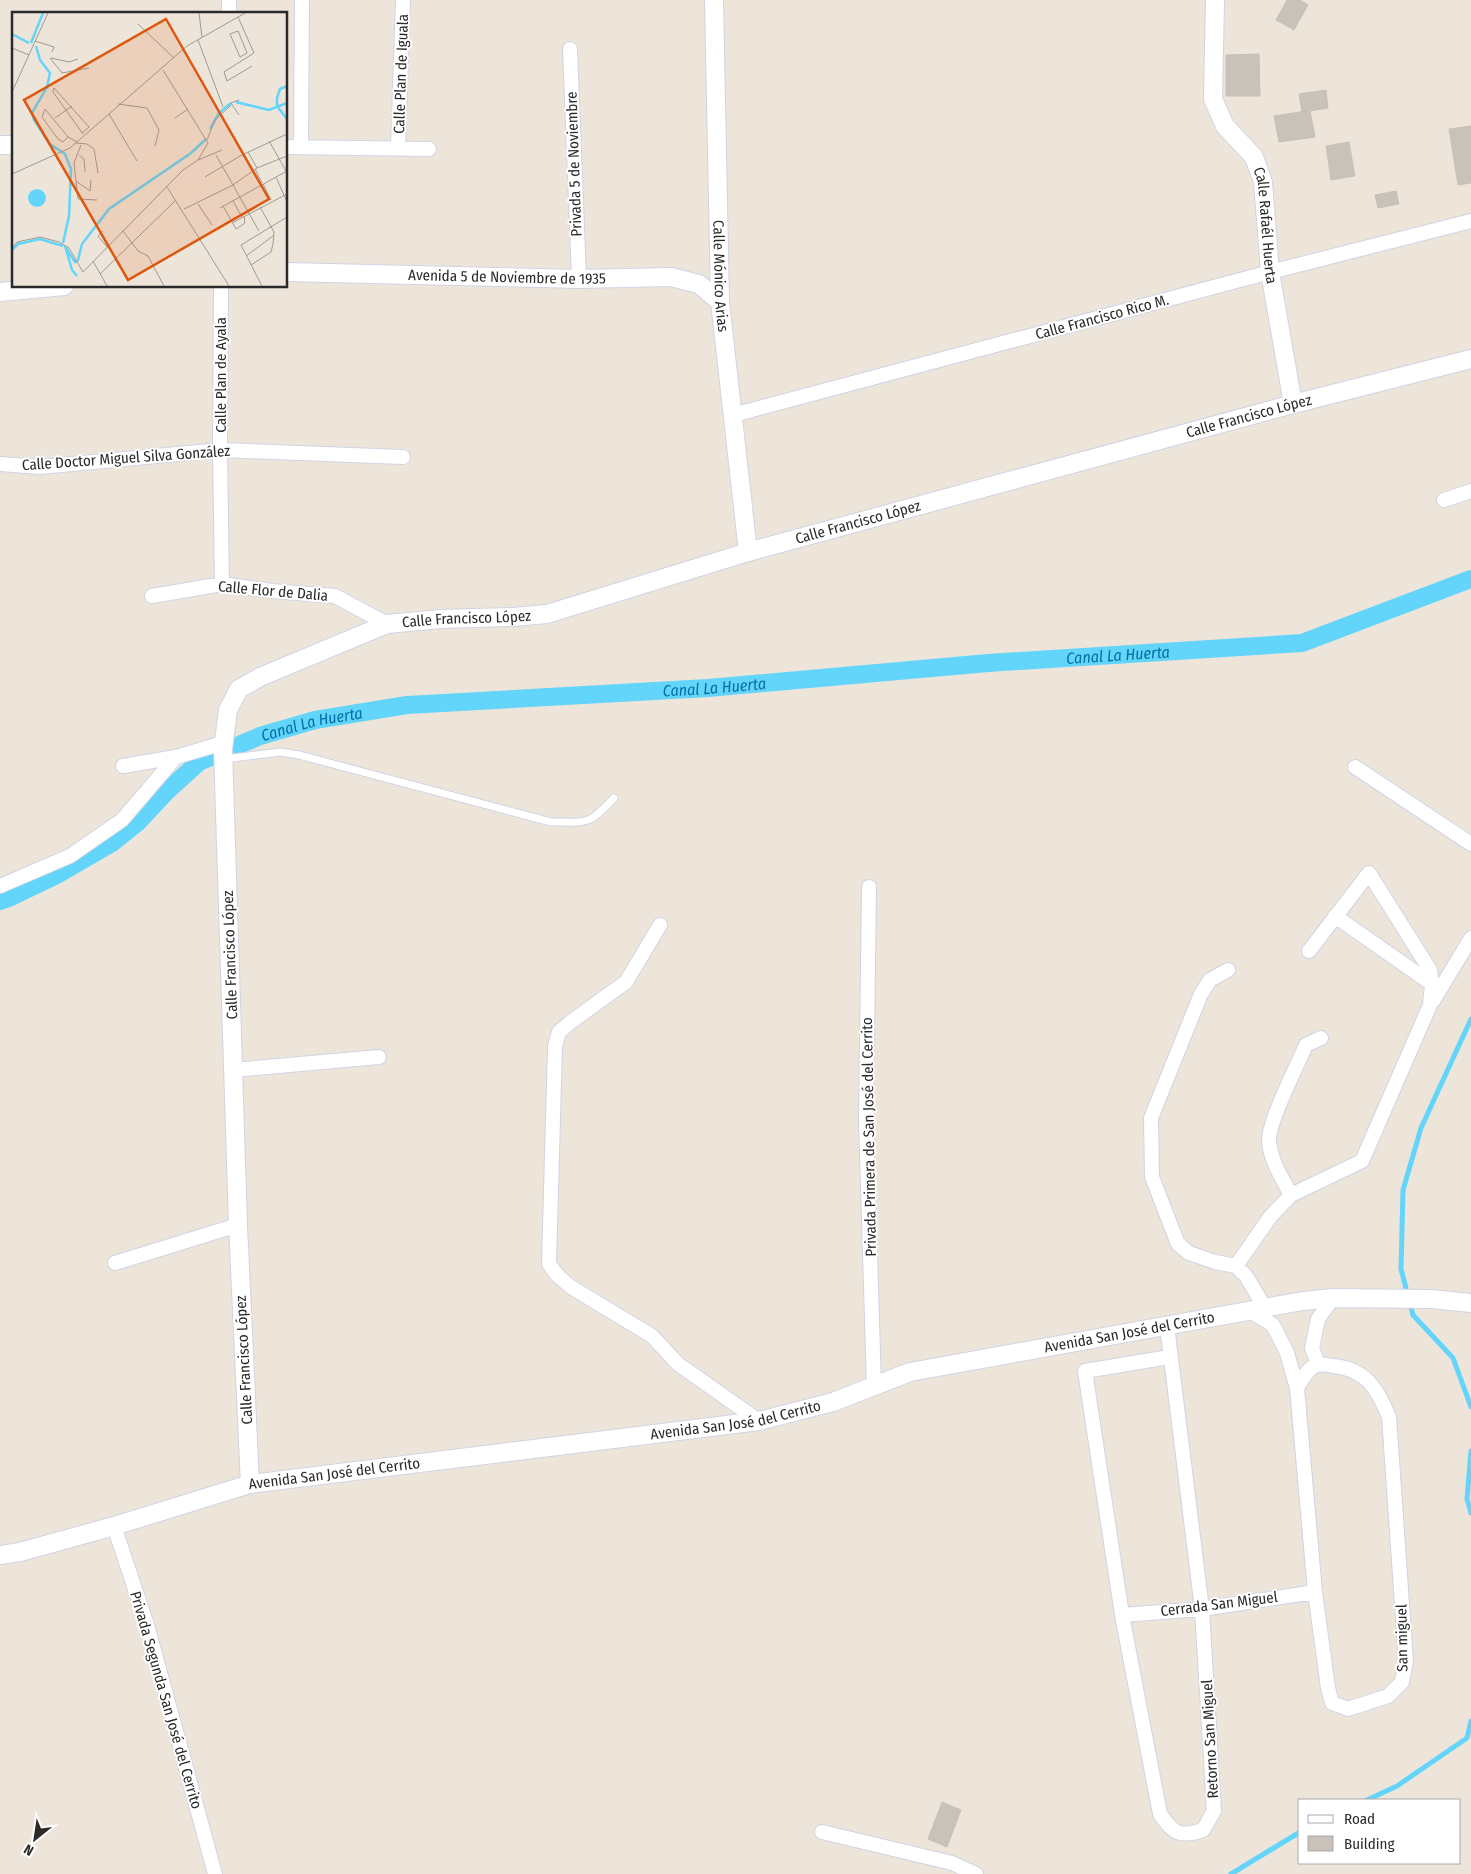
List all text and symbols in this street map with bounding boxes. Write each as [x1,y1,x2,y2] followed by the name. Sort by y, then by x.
[12,12,288,288] inset map
[390,14,412,134] street label: Calle Plan de Iguala
[562,91,586,237] street label: Privada 5 de Noviembre
[1249,165,1281,285] street label: Calle Rafaél Huerta
[709,220,732,333] street label: Calle Mónico Arias
[408,266,606,288] street label: Avenida 5 de Noviembre de 1935
[1033,291,1171,343] street label: Calle Francisco Rico M.
[212,317,230,433] street label: Calle Plan de Ayala
[1184,391,1313,442] street label: Calle Francisco López
[21,442,231,474] street label: Calle Doctor Miguel Silva González
[793,497,923,548] street label: Calle Francisco López
[217,577,329,605] street label: Calle Flor de Dalia
[401,606,532,632] street label: Calle Francisco López
[1066,642,1170,668] water label: Canal La Huerta
[662,673,767,700] water label: Canal La Huerta
[259,703,364,745] water label: Canal La Huerta
[219,890,241,1020] street label: Calle Francisco López
[858,1017,880,1257] street label: Privada Primera de San José del Cerrito
[232,1295,256,1425] street label: Calle Francisco López
[1043,1308,1216,1357] street label: Avenida San José del Cerrito
[649,1396,823,1443] street label: Avenida San José del Cerrito
[247,1454,421,1493] street label: Avenida San José del Cerrito
[1159,1588,1279,1620] street label: Cerrada San Miguel
[126,1589,206,1811] street label: Privada Segunda San José del Cerrito
[1392,1604,1412,1672] street label: San miguel
[1198,1679,1222,1799] street label: Retorno San Miguel
[1298,1799,1461,1864] legend
[1344,1810,1375,1828] text: Road
[10,1814,60,1864] north arrow
[1344,1835,1395,1853] text: Building
[21,1840,37,1859] text: N

